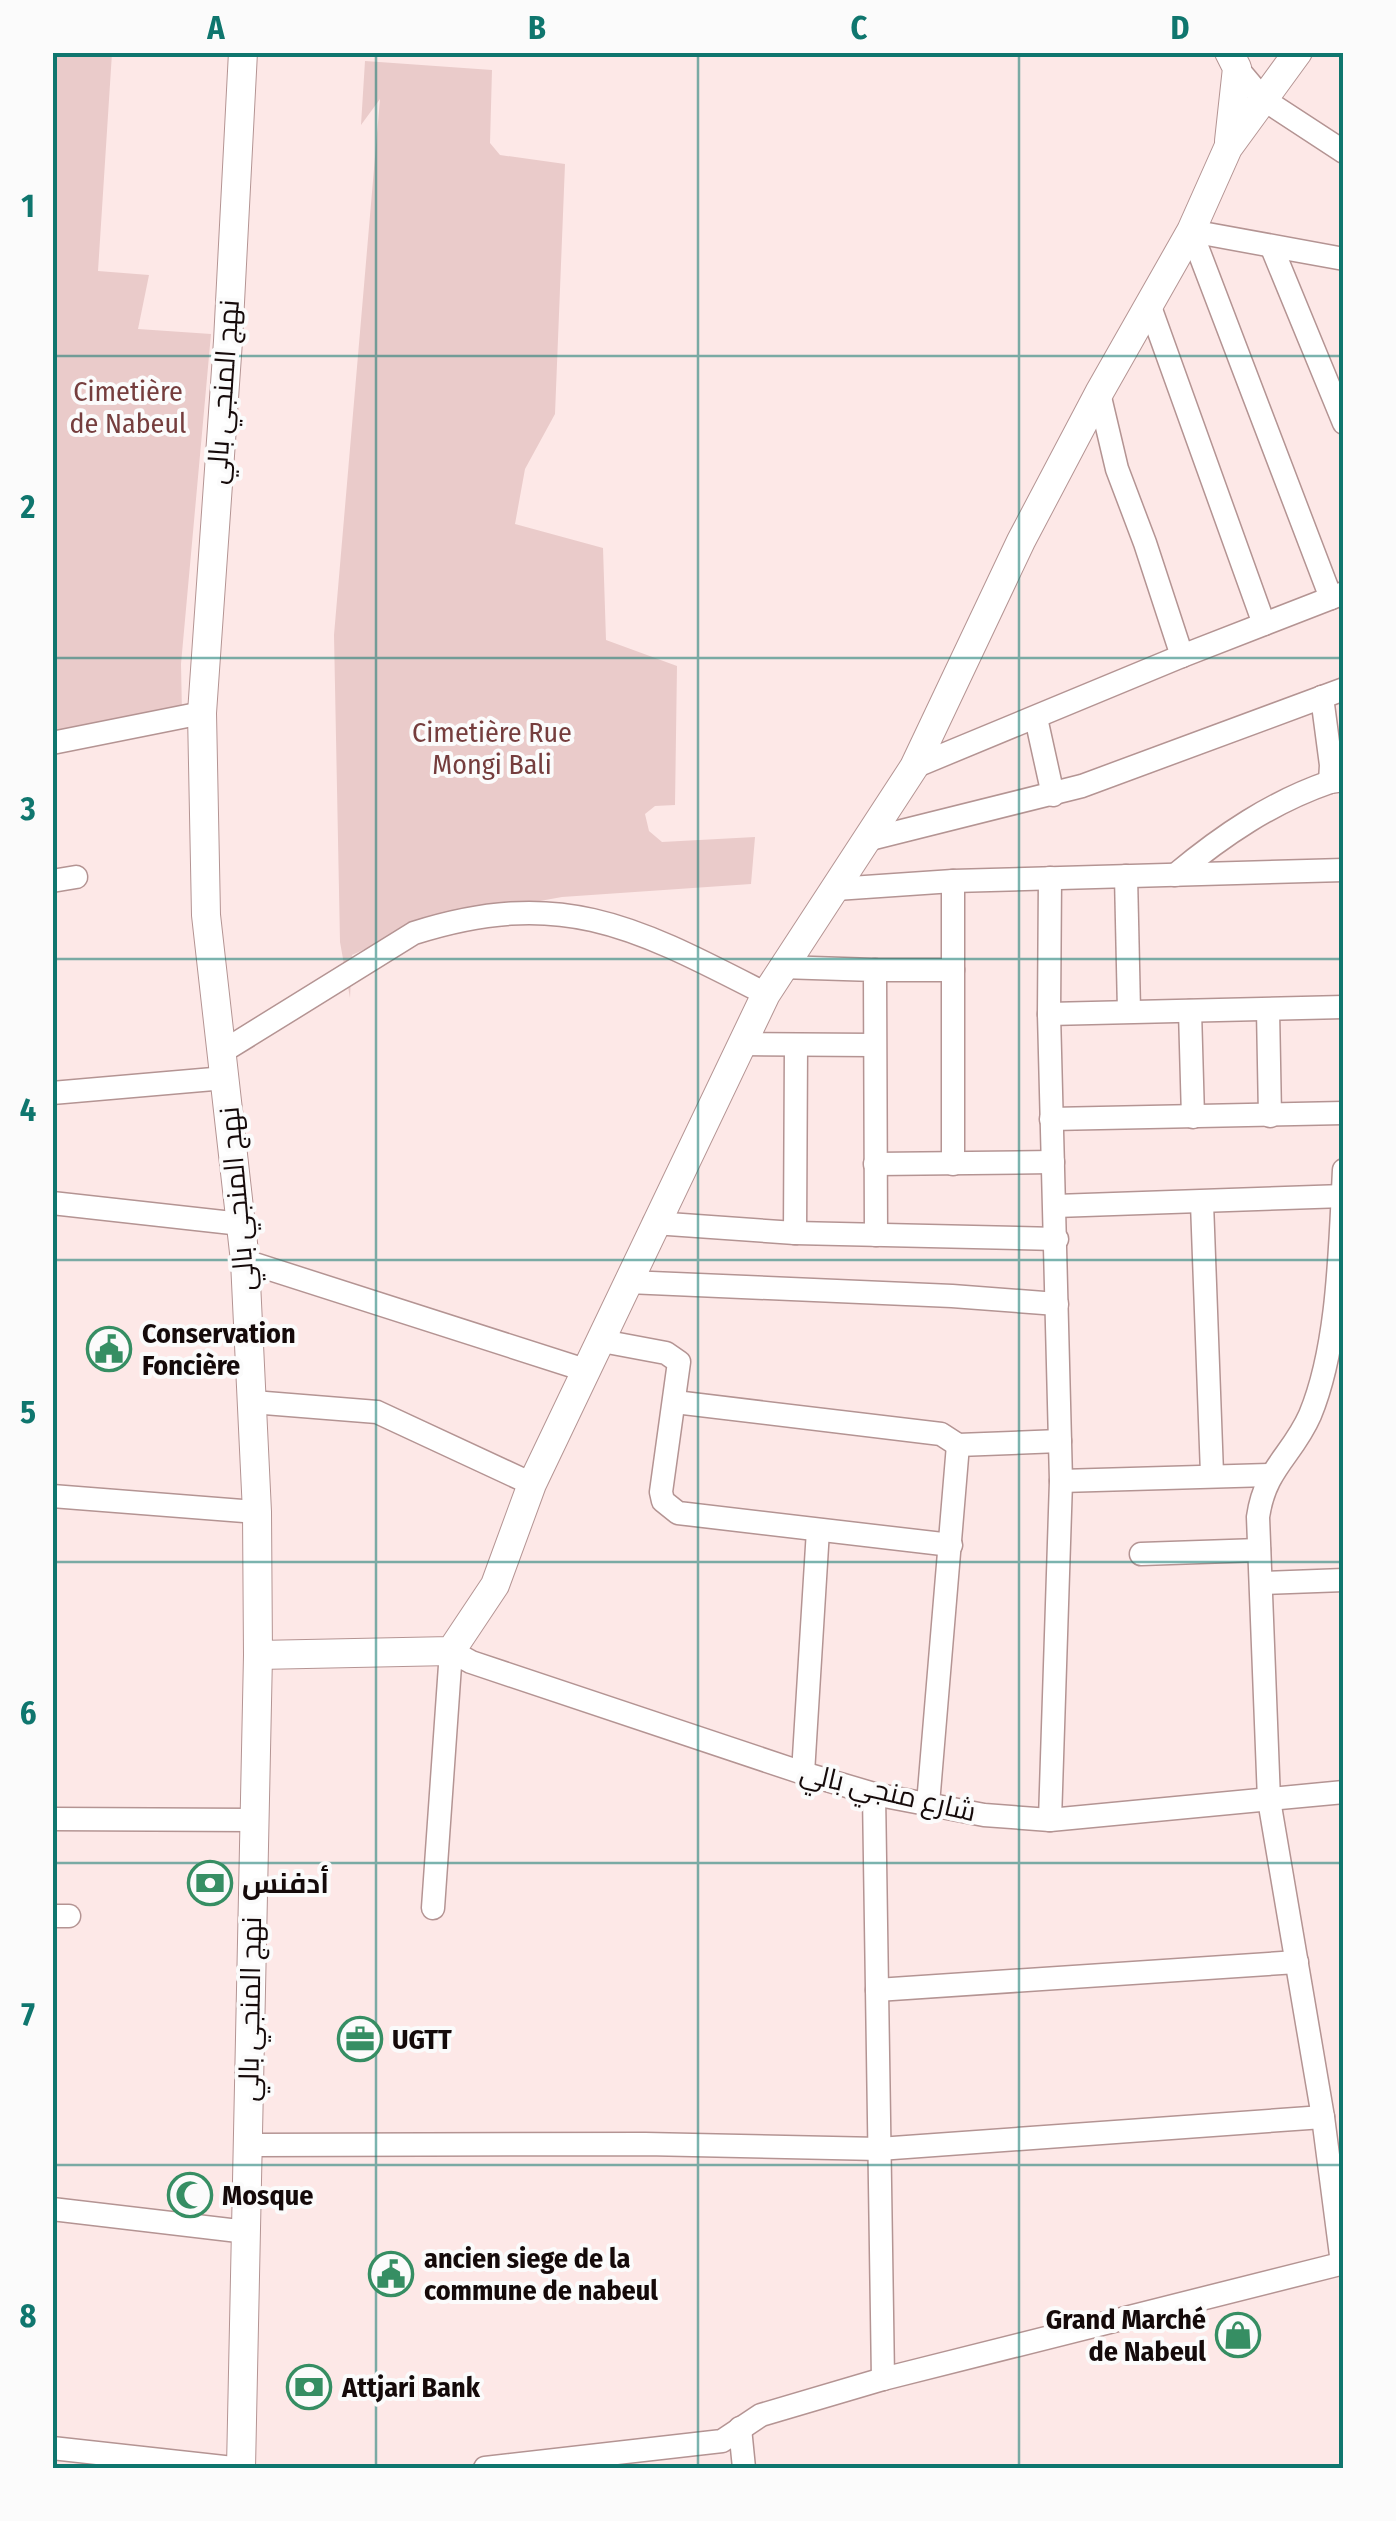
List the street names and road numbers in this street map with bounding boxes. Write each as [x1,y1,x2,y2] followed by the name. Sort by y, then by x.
[200,299,251,486] street label: نهج المنجي بالي
[213,1105,266,1293] street label: نهج المنجي بالي
[796,1756,979,1833] street label: شارع منجي بالي
[232,1916,273,2102] street label: نهج المنجي بالي

